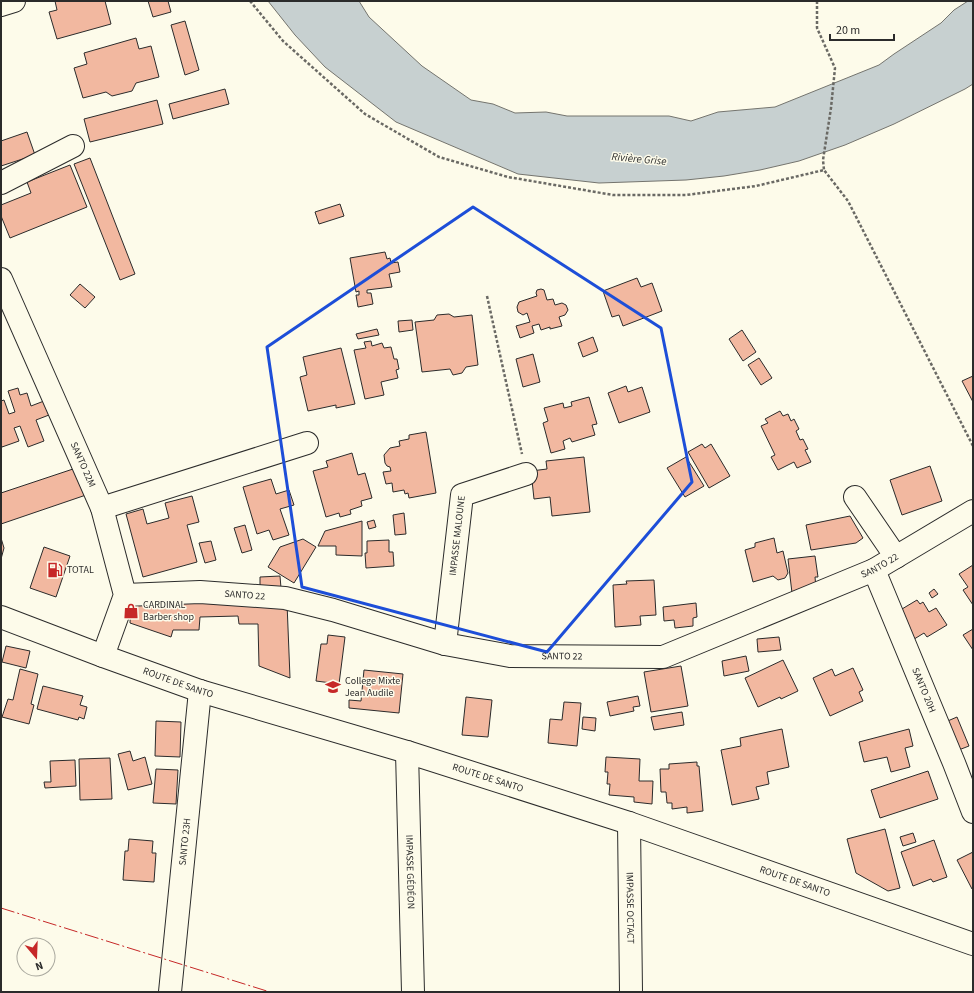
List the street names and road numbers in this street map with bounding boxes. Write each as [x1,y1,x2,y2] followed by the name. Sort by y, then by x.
[67,440,99,490] street label: SANTO 22M
[446,495,469,577] street label: IMPASSE MALOUNE
[859,550,901,582] street label: SANTO 22
[224,587,266,604] street label: SANTO 22
[542,649,583,663] street label: SANTO 22
[141,664,215,702] street label: ROUTE DE SANTO
[908,665,939,715] street label: SANTO 20H
[451,760,526,796] street label: ROUTE DE SANTO
[176,817,194,866] street label: SANTO 23H
[402,835,418,909] street label: IMPASSE GÉDÉON
[758,862,832,900] street label: ROUTE DE SANTO
[623,872,637,945] street label: IMPASSE OCTACT

